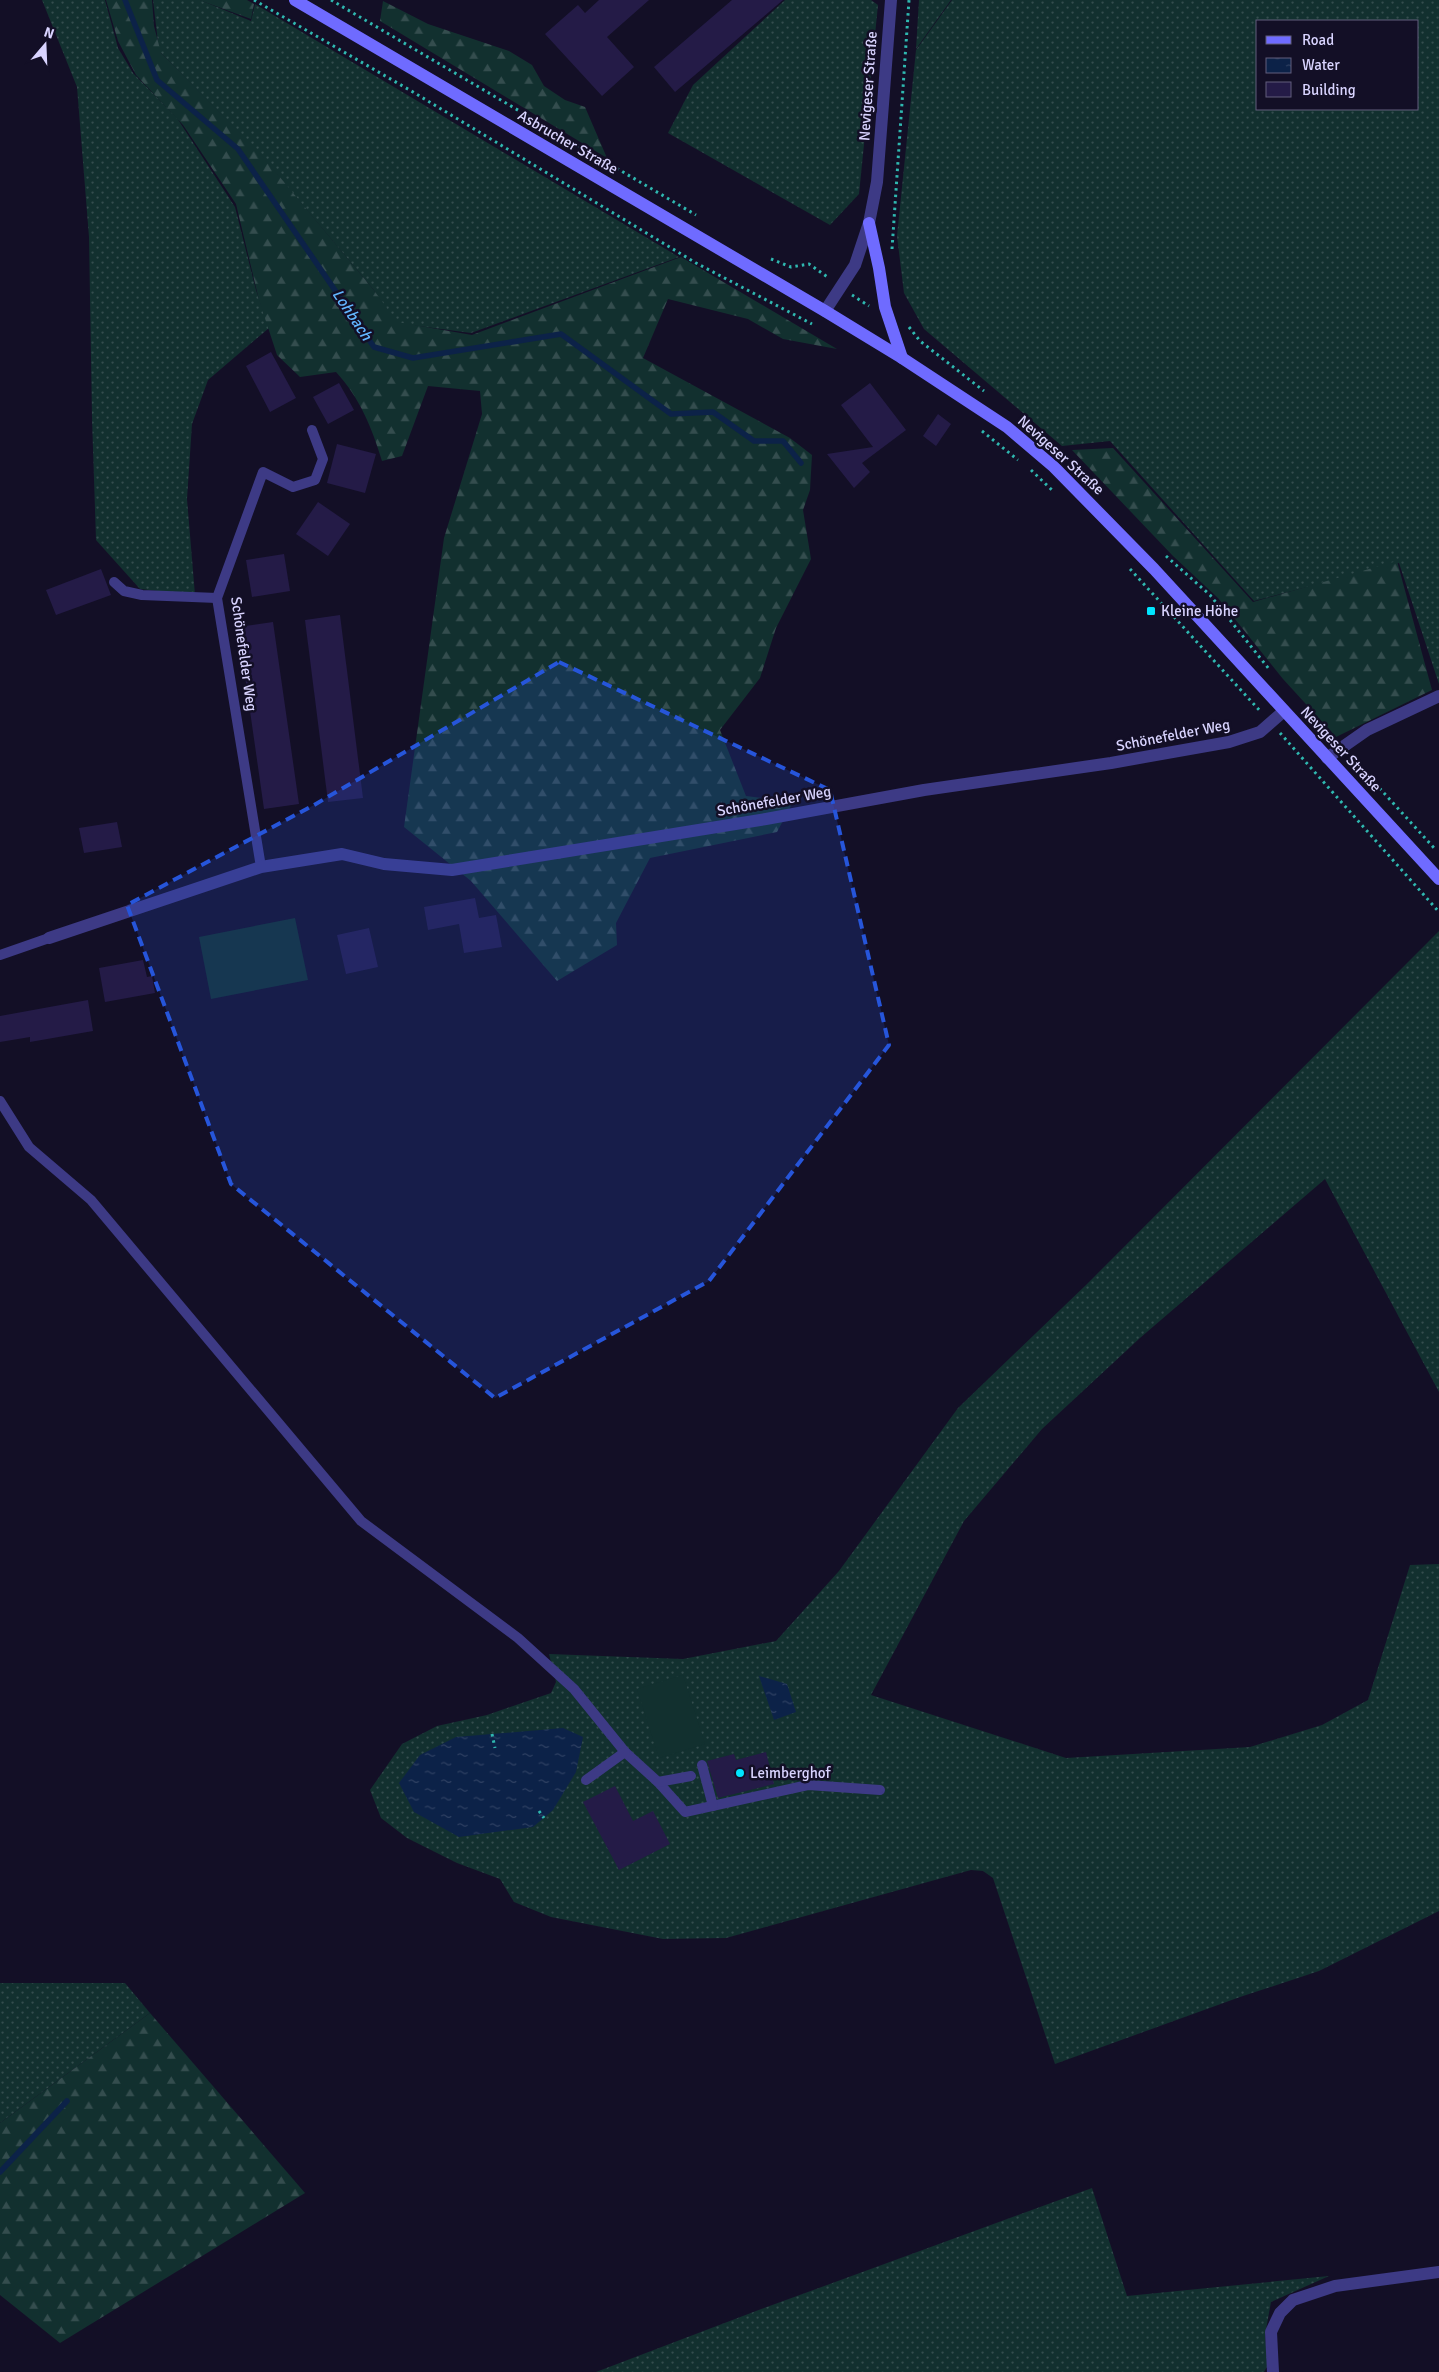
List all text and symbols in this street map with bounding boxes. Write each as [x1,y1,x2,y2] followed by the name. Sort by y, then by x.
[20,20,70,70] north arrow
[1256,20,1419,110] legend
[42,24,56,43] text: N
[855,30,881,142] street label: Nevigeser Straße
[1302,31,1334,49] text: Road
[1302,56,1340,74] text: Water
[1302,81,1356,99] text: Building
[515,106,621,178] street label: Asbrucher Straße
[328,285,377,346] water label: Lohbach
[1014,411,1108,499] street label: Nevigeser Straße
[227,595,261,713] street label: Schönefelder Weg
[1161,602,1238,620] place label: Kleine Höhe
[1145,605,1157,617] marker: Kleine Höhe
[1297,703,1385,795] street label: Nevigeser Straße
[1115,715,1232,755] street label: Schönefelder Weg
[715,782,833,820] street label: Schönefelder Weg
[750,1764,832,1782] place label: Leimberghof
[734,1767,746,1779] marker: Leimberghof

